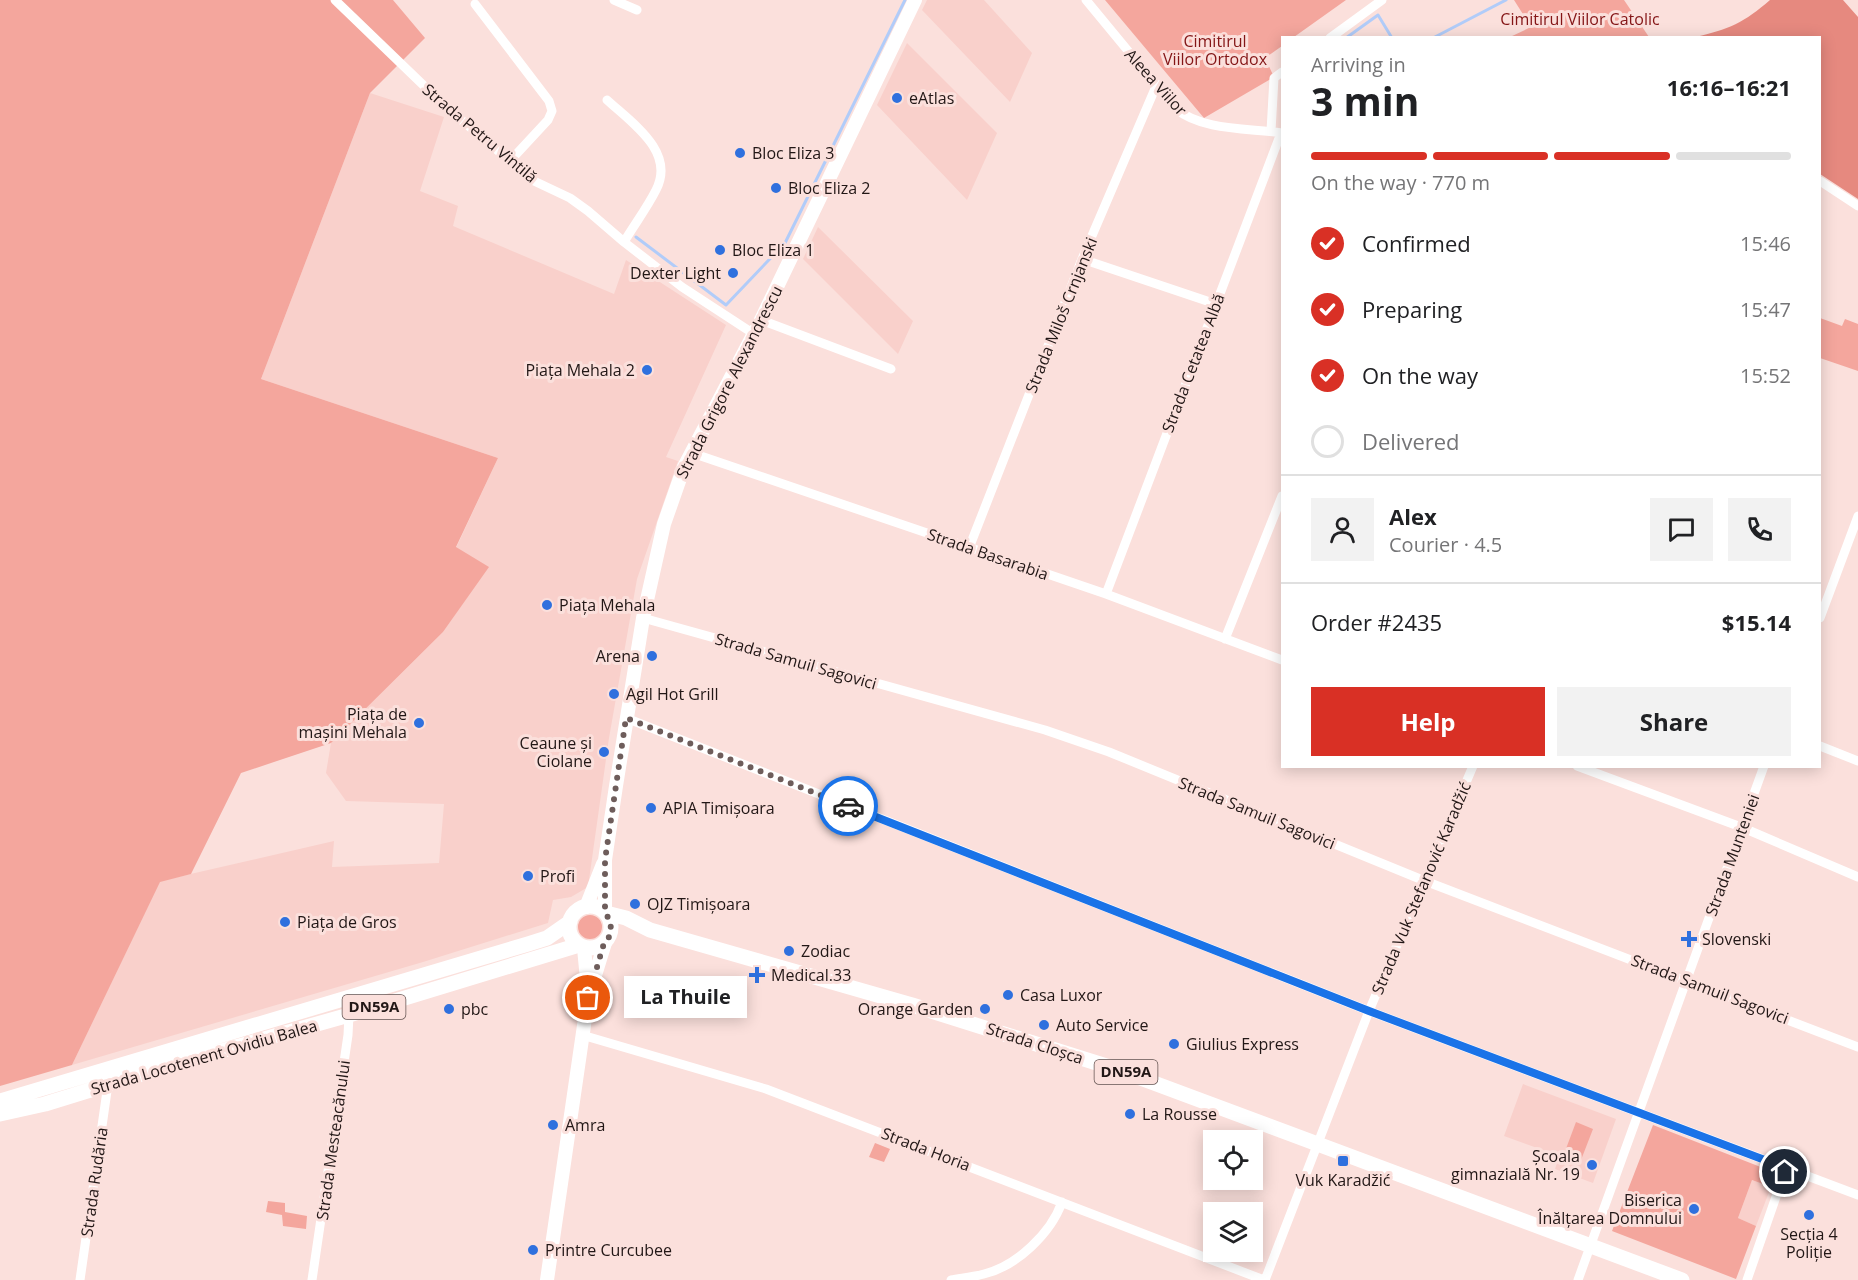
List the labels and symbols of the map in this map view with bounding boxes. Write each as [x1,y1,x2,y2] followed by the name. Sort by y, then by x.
[1500,8,1660,30] park label: Cimitirul Viilor Catolic
[1163,30,1268,70] park label: Cimitirul Viilor Ortodox
[1120,44,1192,121] street label: Aleea Viilor
[418,78,542,188] street label: Strada Petru Vintilă
[909,87,954,109] place label: eAtlas
[890,91,904,105] marker: eAtlas
[752,142,834,164] place label: Bloc Eliza 3
[733,146,747,160] marker: Bloc Eliza 3
[788,177,870,199] place label: Bloc Eliza 2
[769,181,783,195] marker: Bloc Eliza 2
[1020,234,1102,396] street label: Strada Miloš Crnjanski
[732,239,814,261] place label: Bloc Eliza 1
[713,243,727,257] marker: Bloc Eliza 1
[630,262,721,284] place label: Dexter Light
[726,266,740,280] marker: Dexter Light
[671,282,787,482] street label: Strada Grigore Alexandrescu
[1156,290,1230,436] street label: Strada Cetatea Albă
[525,359,635,381] place label: Piața Mehala 2
[640,363,654,377] marker: Piața Mehala 2
[925,523,1051,585] street label: Strada Basarabia
[559,594,655,616] place label: Piața Mehala
[540,598,554,612] marker: Piața Mehala
[713,627,879,695] street label: Strada Samuil Sagovici
[596,645,640,667] place label: Arena
[645,649,659,663] marker: Arena
[626,683,719,705] place label: Agil Hot Grill
[607,687,621,701] marker: Agil Hot Grill
[299,703,407,743] place label: Piața de mașini Mehala
[412,716,426,730] marker: Piața de mașini Mehala
[520,732,592,772] place label: Ceaune și Ciolane
[597,745,611,759] marker: Ceaune și Ciolane
[1175,772,1339,854] street label: Strada Samuil Sagovici
[818,776,878,836] courier
[1366,778,1476,998] street label: Strada Vuk Stefanović Karadžić
[1700,791,1764,919] street label: Strada Munteniei
[663,797,775,819] place label: APIA Timișoara
[644,801,658,815] marker: APIA Timișoara
[540,865,575,887] place label: Profi
[521,869,535,883] marker: Profi
[647,893,750,915] place label: OJZ Timișoara
[628,897,642,911] marker: OJZ Timișoara
[297,911,397,933] place label: Piața de Gros
[278,915,292,929] marker: Piața de Gros
[1702,928,1771,950] place label: Slovenski
[1680,930,1698,948] marker: Slovenski
[801,940,851,962] place label: Zodiac
[782,944,796,958] marker: Zodiac
[1628,949,1792,1029] street label: Strada Samuil Sagovici
[771,964,851,986] place label: Medical.33
[748,966,766,984] marker: Medical.33
[562,972,613,1023] pin
[624,977,747,1019] callout: La Thuile
[1020,984,1103,1006] place label: Casa Luxor
[1001,988,1015,1002] marker: Casa Luxor
[342,995,406,1019] road number: DN59A
[461,998,489,1020] place label: pbc
[858,998,973,1020] place label: Orange Garden
[442,1002,456,1016] marker: pbc
[978,1002,992,1016] marker: Orange Garden
[88,1014,320,1100] street label: Strada Locotenent Ovidiu Balea
[1056,1014,1148,1036] place label: Auto Service
[984,1017,1086,1069] street label: Strada Cloșca
[1037,1018,1051,1032] marker: Auto Service
[1186,1033,1299,1055] place label: Giulius Express
[1167,1037,1181,1051] marker: Giulius Express
[311,1059,355,1221] street label: Strada Mesteacănului
[1094,1060,1158,1084] road number: DN59A
[1142,1103,1217,1125] place label: La Rousse
[1123,1107,1137,1121] marker: La Rousse
[565,1114,605,1136] place label: Amra
[546,1118,560,1132] marker: Amra
[878,1122,974,1176] street label: Strada Horia
[75,1126,113,1238] street label: Strada Rudăria
[1451,1145,1580,1185] place label: Școala gimnazială Nr. 19
[1759,1146,1810,1197] pin
[1336,1154,1350,1168] marker: Vuk Karadžić
[1585,1158,1599,1172] marker: Școala gimnazială Nr. 19
[1295,1169,1391,1191] place label: Vuk Karadžić
[1537,1189,1682,1229] place label: Biserica Înălțarea Domnului
[1687,1202,1701,1216] marker: Biserica Înălțarea Domnului
[1802,1208,1816,1222] marker: Secția 4 Poliție
[1780,1223,1838,1263] place label: Secția 4 Poliție
[545,1239,672,1261] place label: Printre Curcubee
[526,1243,540,1257] marker: Printre Curcubee

